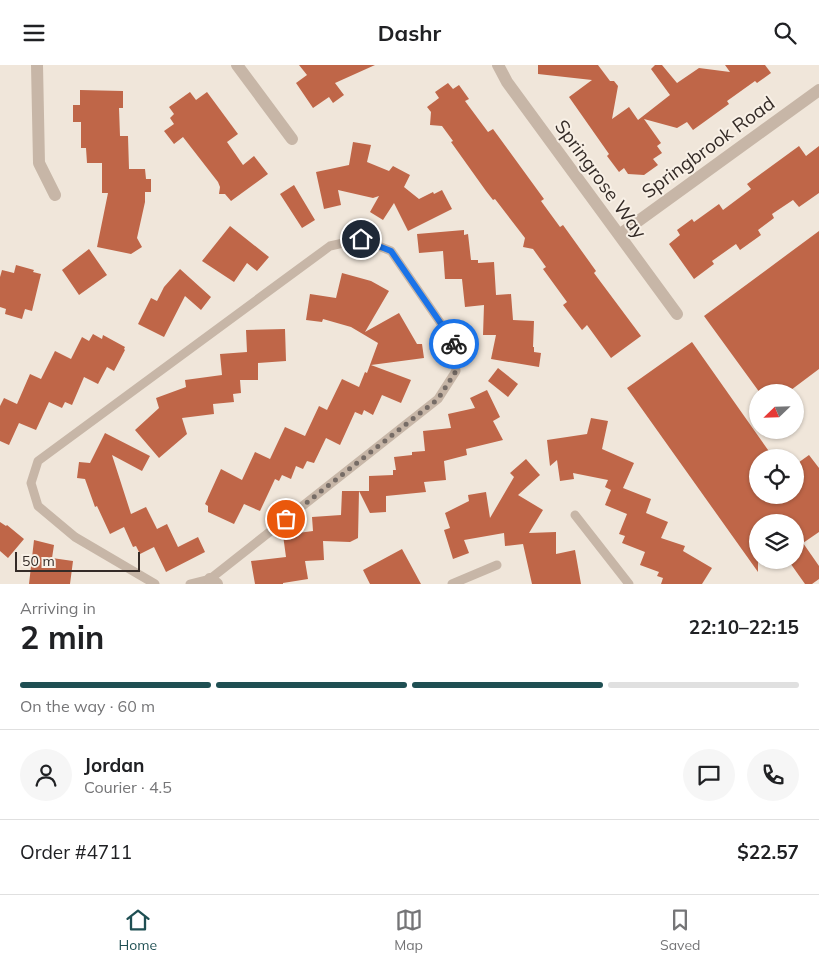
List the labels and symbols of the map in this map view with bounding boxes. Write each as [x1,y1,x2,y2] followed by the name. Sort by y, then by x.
[637,91,779,203] street label: Springbrook Road
[550,115,652,243] street label: Springrose Way
[340,218,382,260] pin
[429,319,479,369] courier
[749,384,804,439] north arrow
[265,498,307,540] pin
[15,549,140,572] scale bar

